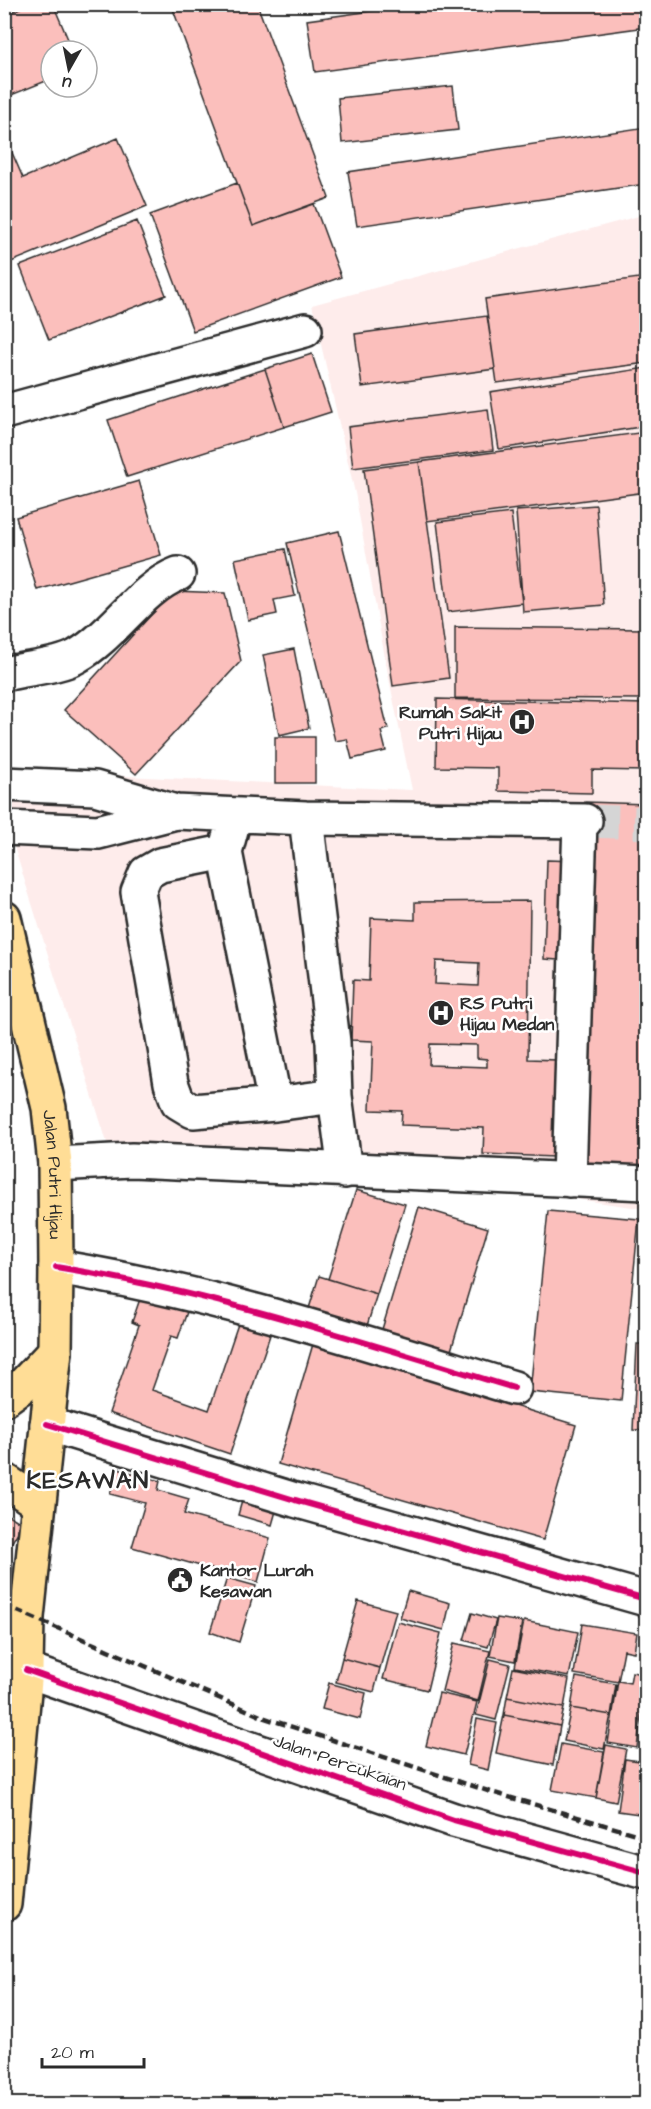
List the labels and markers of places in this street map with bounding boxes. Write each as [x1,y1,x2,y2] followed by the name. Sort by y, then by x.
[399,700,503,746] place label: Rumah Sakit Putri Hijau
[507,707,537,737] hospital icon: Rumah Sakit Putri Hijau
[460,991,554,1037] place label: RS Putri Hijau Medan
[426,998,456,1028] hospital icon: RS Putri Hijau Medan
[200,1558,314,1604] place label: Kantor Lurah Kesawan
[165,1565,195,1595] public building icon: Kantor Lurah Kesawan

